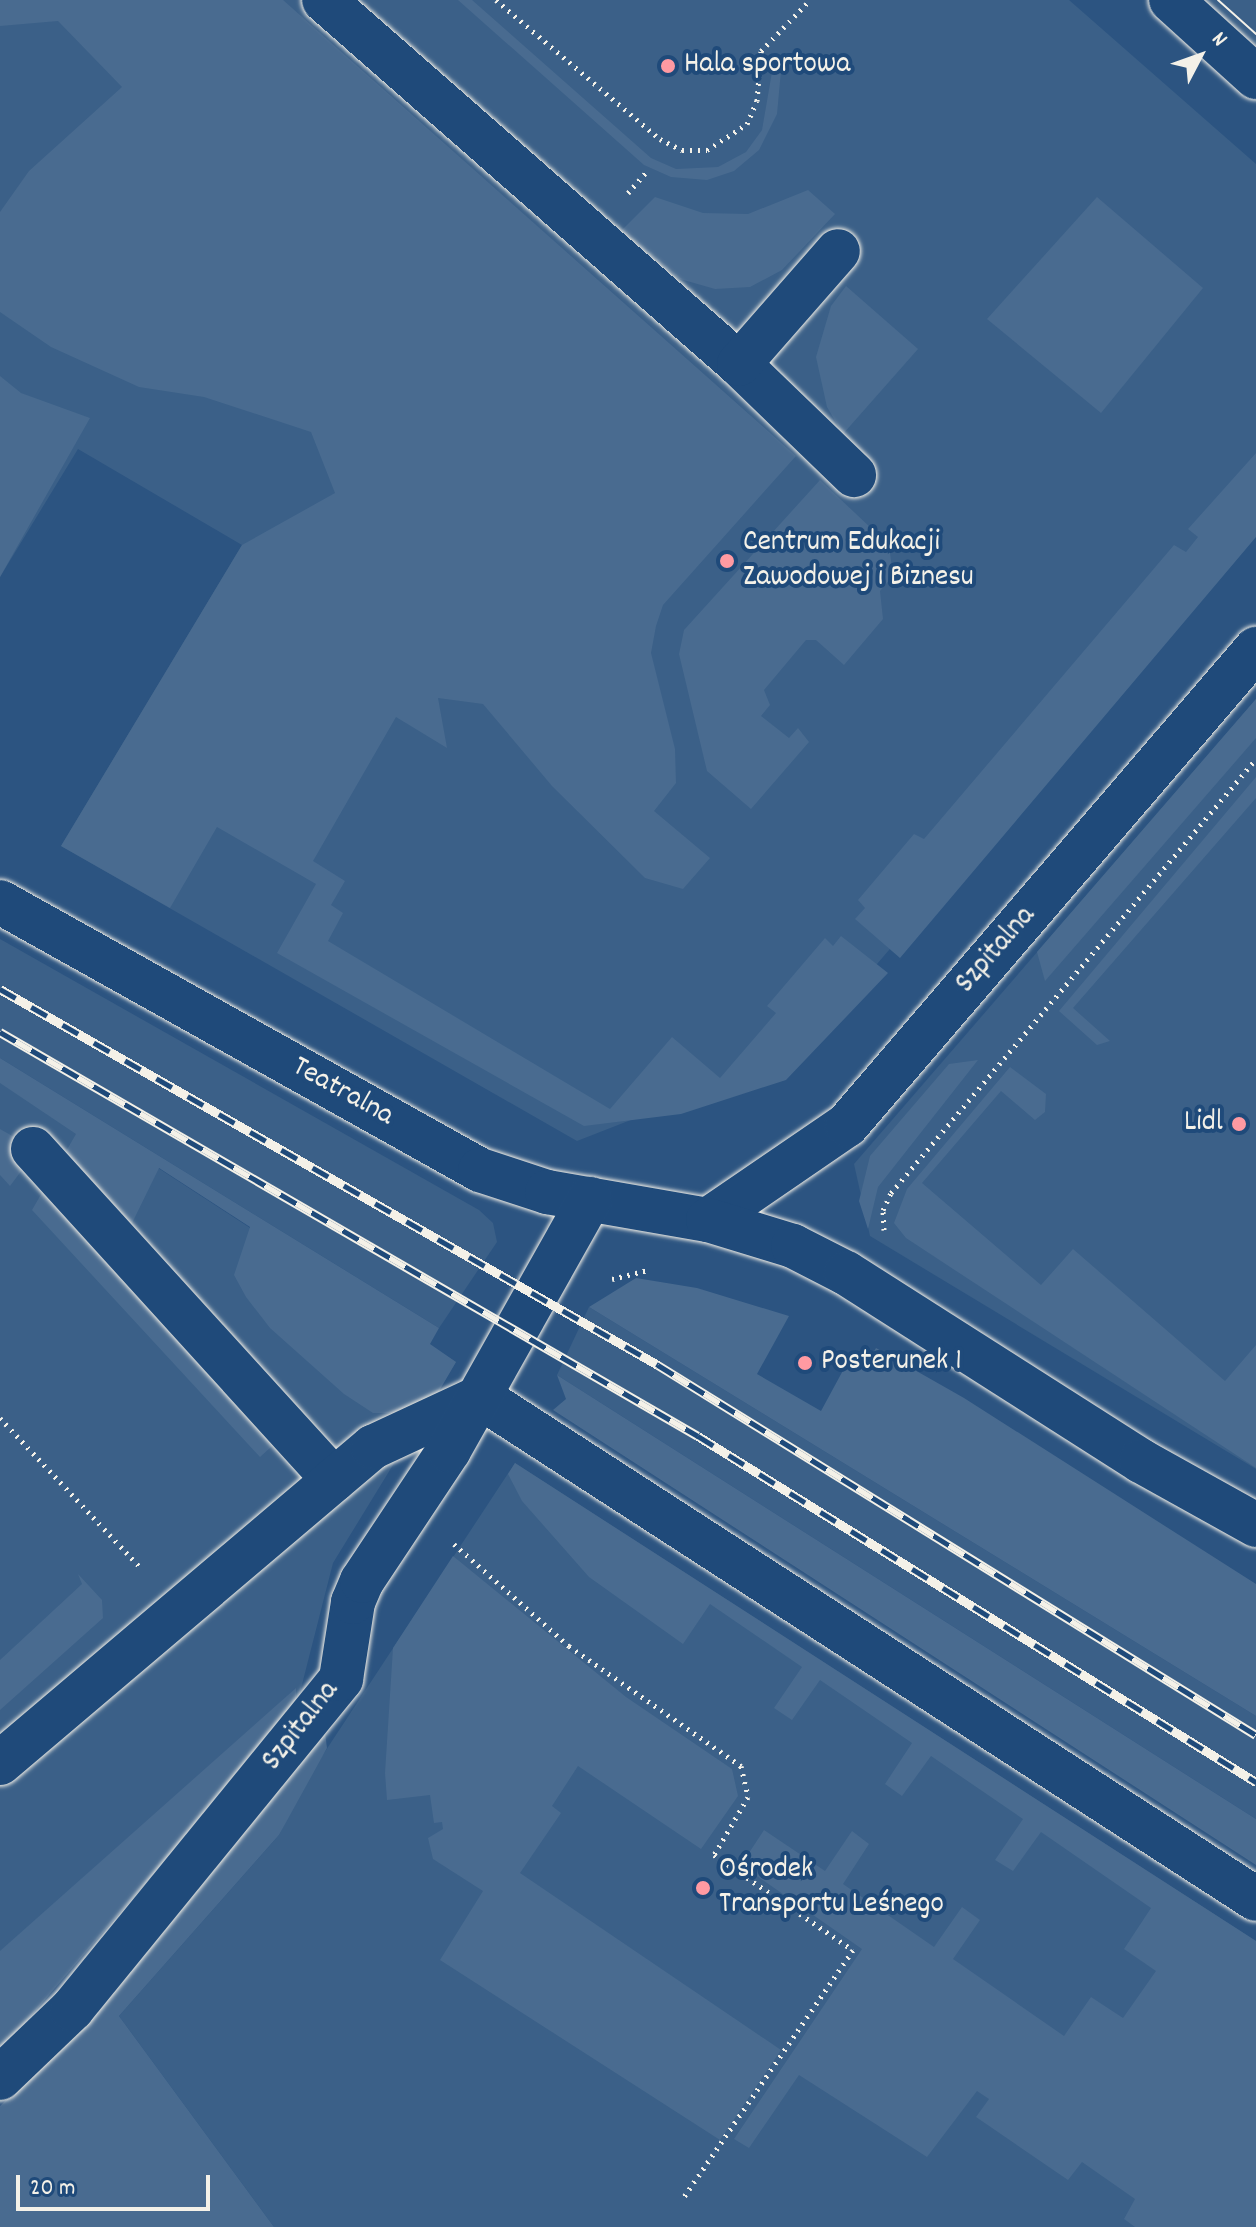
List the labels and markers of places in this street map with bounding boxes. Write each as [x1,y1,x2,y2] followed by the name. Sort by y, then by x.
[684,48,850,84] place label: Hala sportowa
[659,57,677,75] marker: Hala sportowa
[743,526,974,596] place label: Centrum Edukacji Zawodowej i Biznesu
[718,552,736,570] marker: Centrum Edukacji Zawodowej i Biznesu
[1184,1106,1223,1142] place label: Lidl
[1230,1115,1248,1133] marker: Lidl
[821,1345,962,1381] place label: Posterunek 1
[796,1354,814,1372] marker: Posterunek 1
[719,1853,944,1924] place label: Ośrodek Transportu Leśnego
[694,1879,712,1897] marker: Ośrodek Transportu Leśnego

